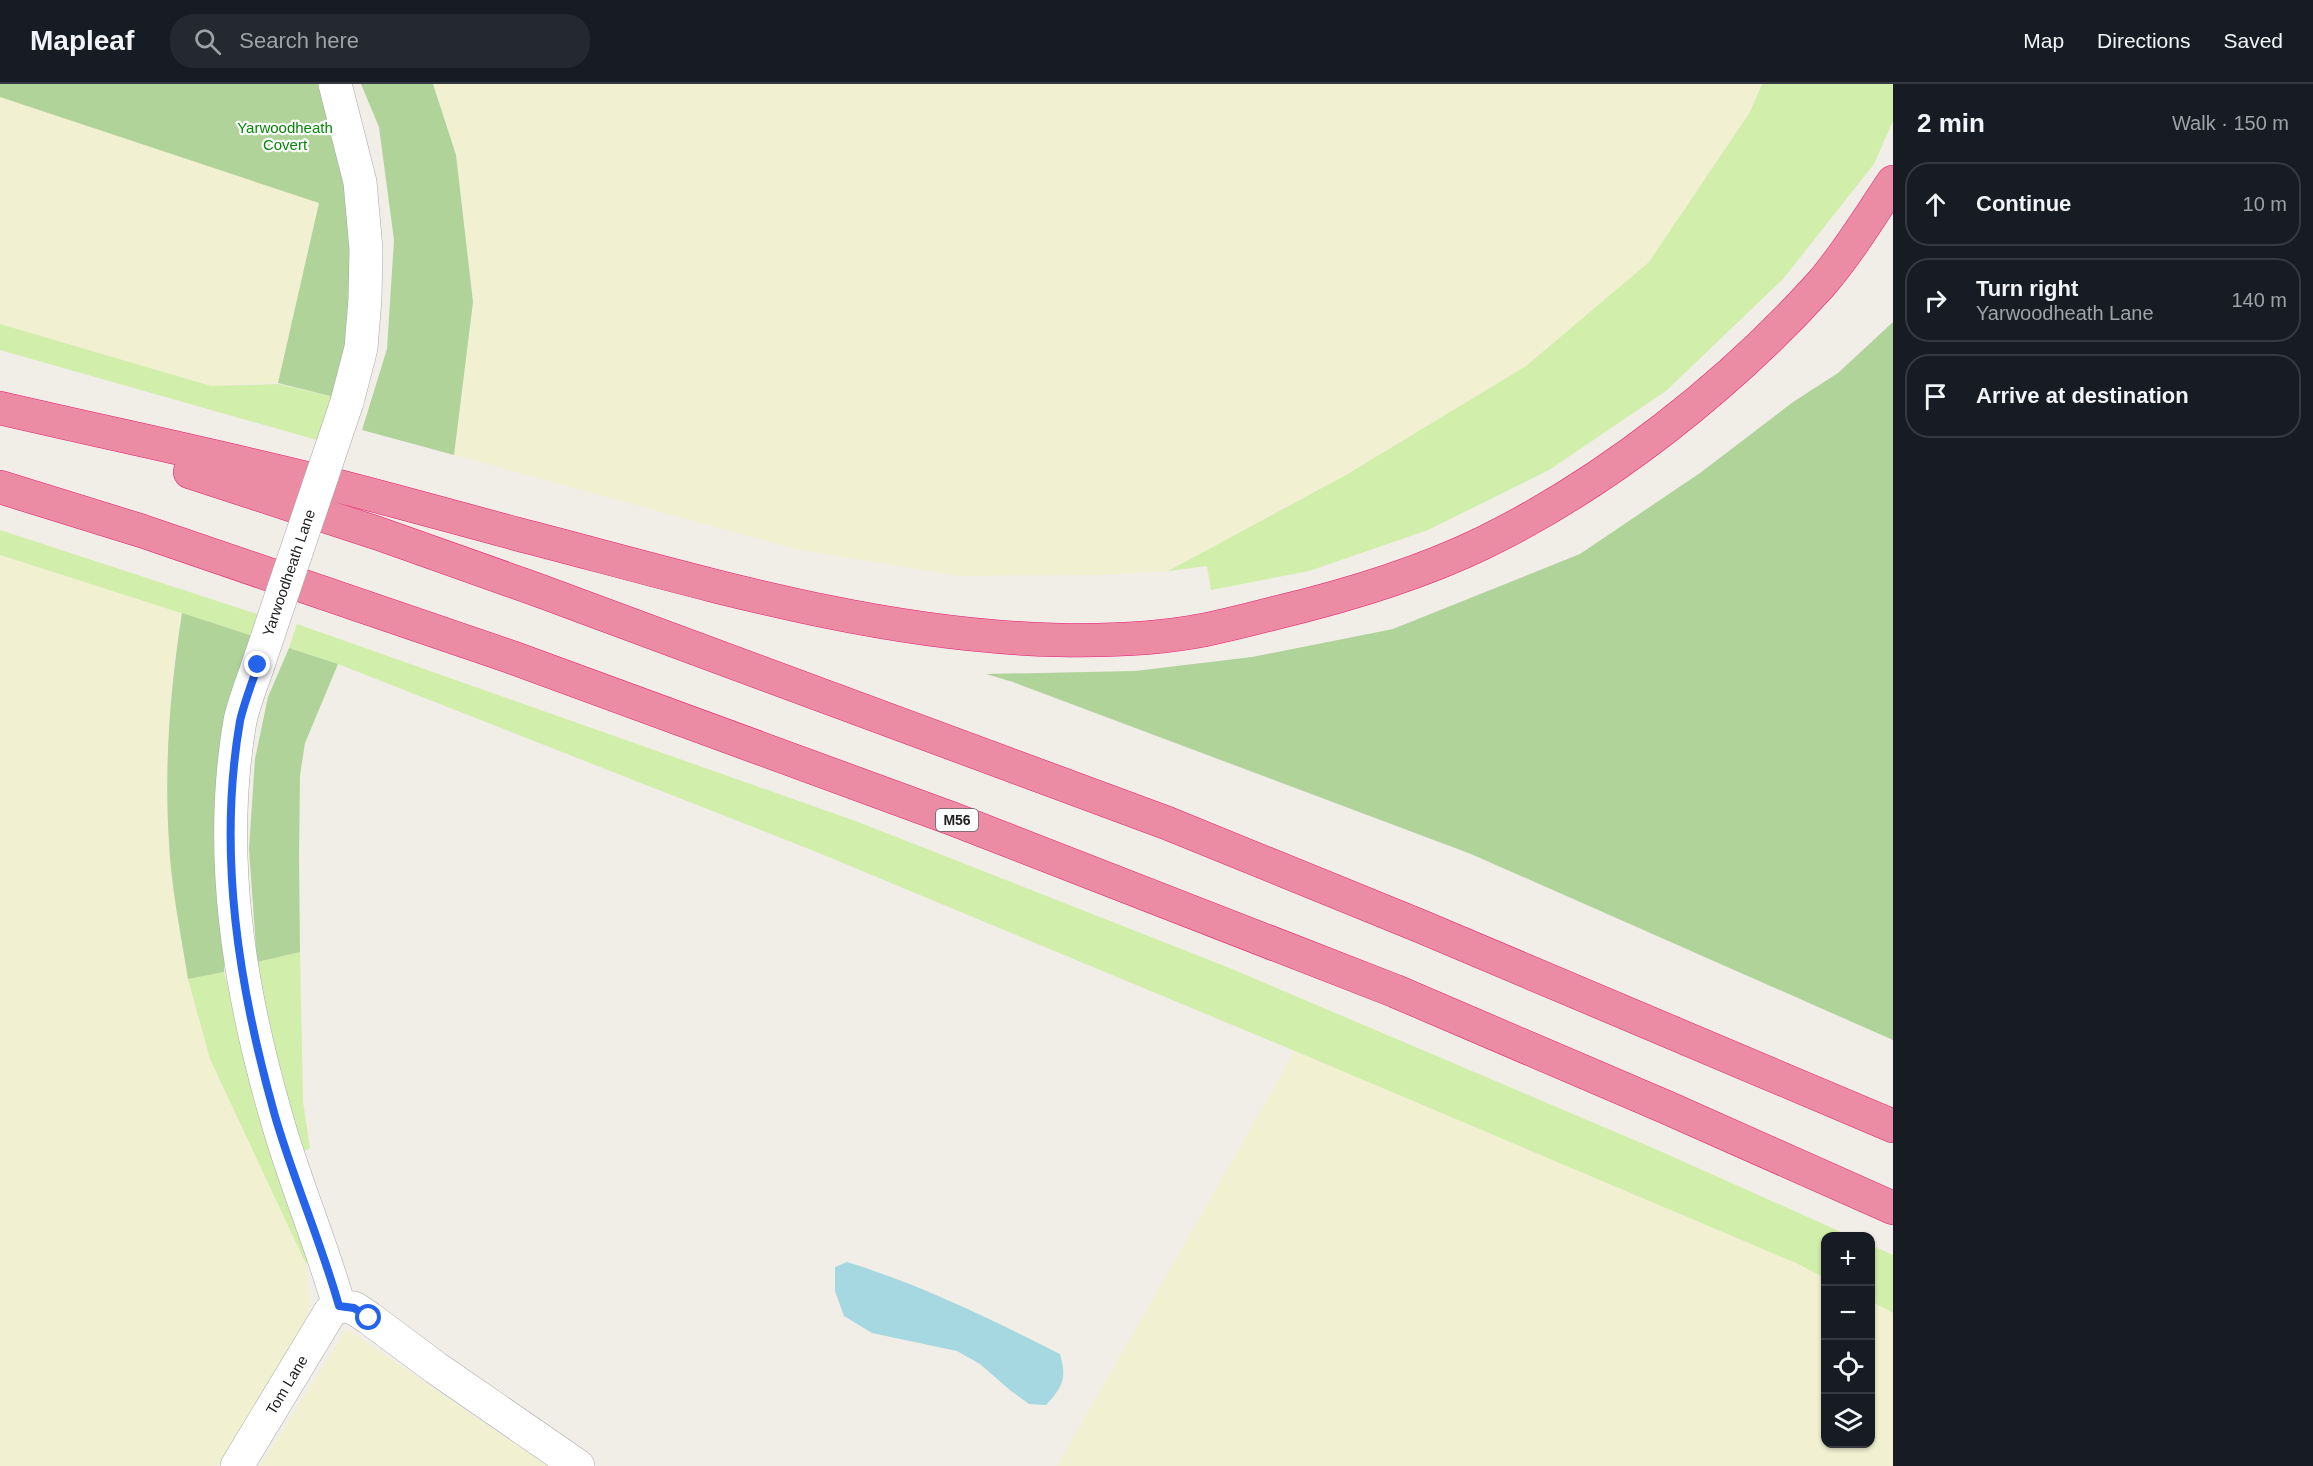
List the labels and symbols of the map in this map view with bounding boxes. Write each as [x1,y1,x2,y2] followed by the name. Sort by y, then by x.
[237,119,333,153] park label: Yarwoodheath Covert
[259,507,318,639] street label: Yarwoodheath Lane
[244,651,270,677] route end
[936,809,978,831] road number: M56
[355,1304,381,1330] route start
[262,1352,311,1417] street label: Tom Lane

